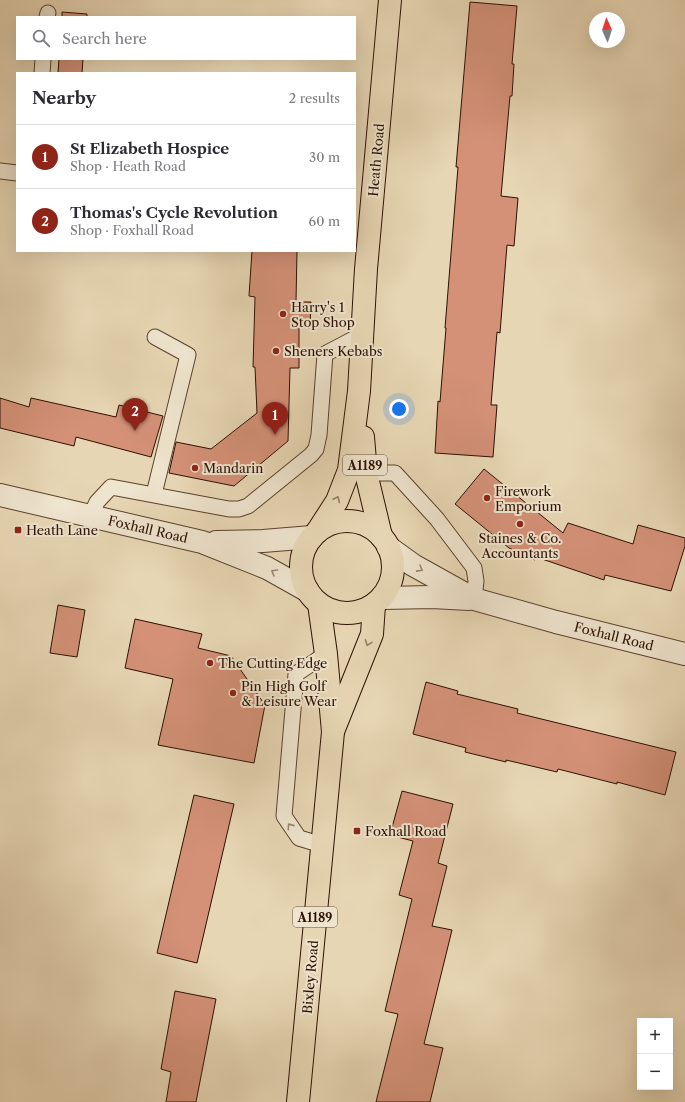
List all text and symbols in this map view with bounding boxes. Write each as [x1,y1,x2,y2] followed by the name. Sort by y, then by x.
[589,12,625,48] north arrow
[16,16,356,60] search box
[30,27,52,49] icon: search
[62,29,147,48] text: Search here
[32,88,96,108] text: Nearby
[289,90,340,106] text: 2 results
[365,123,387,197] street label: Heath Road
[70,139,229,158] text: St Elizabeth Hospice
[42,149,48,165] text: 1
[309,149,340,165] text: 30 m
[70,158,186,174] text: Shop · Heath Road
[70,203,278,222] text: Thomas's Cycle Revolution
[41,213,49,229] text: 2
[309,213,340,229] text: 60 m
[70,222,194,238] text: Shop · Foxhall Road
[291,299,355,330] place label: Harry's 1 Stop Shop
[278,309,288,319] marker: Harry's 1 Stop Shop
[284,343,383,359] place label: Sheners Kebabs
[271,346,281,356] marker: Sheners Kebabs
[122,398,148,431] pin: 2
[389,399,409,419] your location
[262,402,288,435] pin: 1
[343,455,387,475] road number: A1189
[203,460,263,476] place label: Mandarin
[190,463,200,473] marker: Mandarin
[495,483,562,514] place label: Firework Emporium
[482,493,492,503] marker: Firework Emporium
[332,496,340,503] one-way arrow
[107,512,190,546] street label: Foxhall Road
[515,519,525,529] marker: Staines & Co. Accountants
[26,522,98,538] place label: Heath Lane
[13,525,23,535] marker: Heath Lane
[478,530,562,561] place label: Staines & Co. Accountants
[416,565,423,572] one-way arrow
[271,569,278,577] one-way arrow
[573,618,656,654] street label: Foxhall Road
[364,640,373,647] one-way arrow
[218,655,327,671] place label: The Cutting Edge
[205,658,215,668] marker: The Cutting Edge
[241,678,337,709] place label: Pin High Golf & Leisure Wear
[228,688,238,698] marker: Pin High Golf & Leisure Wear
[287,823,295,830] one-way arrow
[365,823,446,839] place label: Foxhall Road
[352,826,362,836] marker: Foxhall Road
[293,907,337,927] road number: A1189
[299,939,321,1015] street label: Bixley Road
[637,1018,673,1090] map controls
[637,1018,673,1054] button: +
[637,1054,673,1090] button: −

